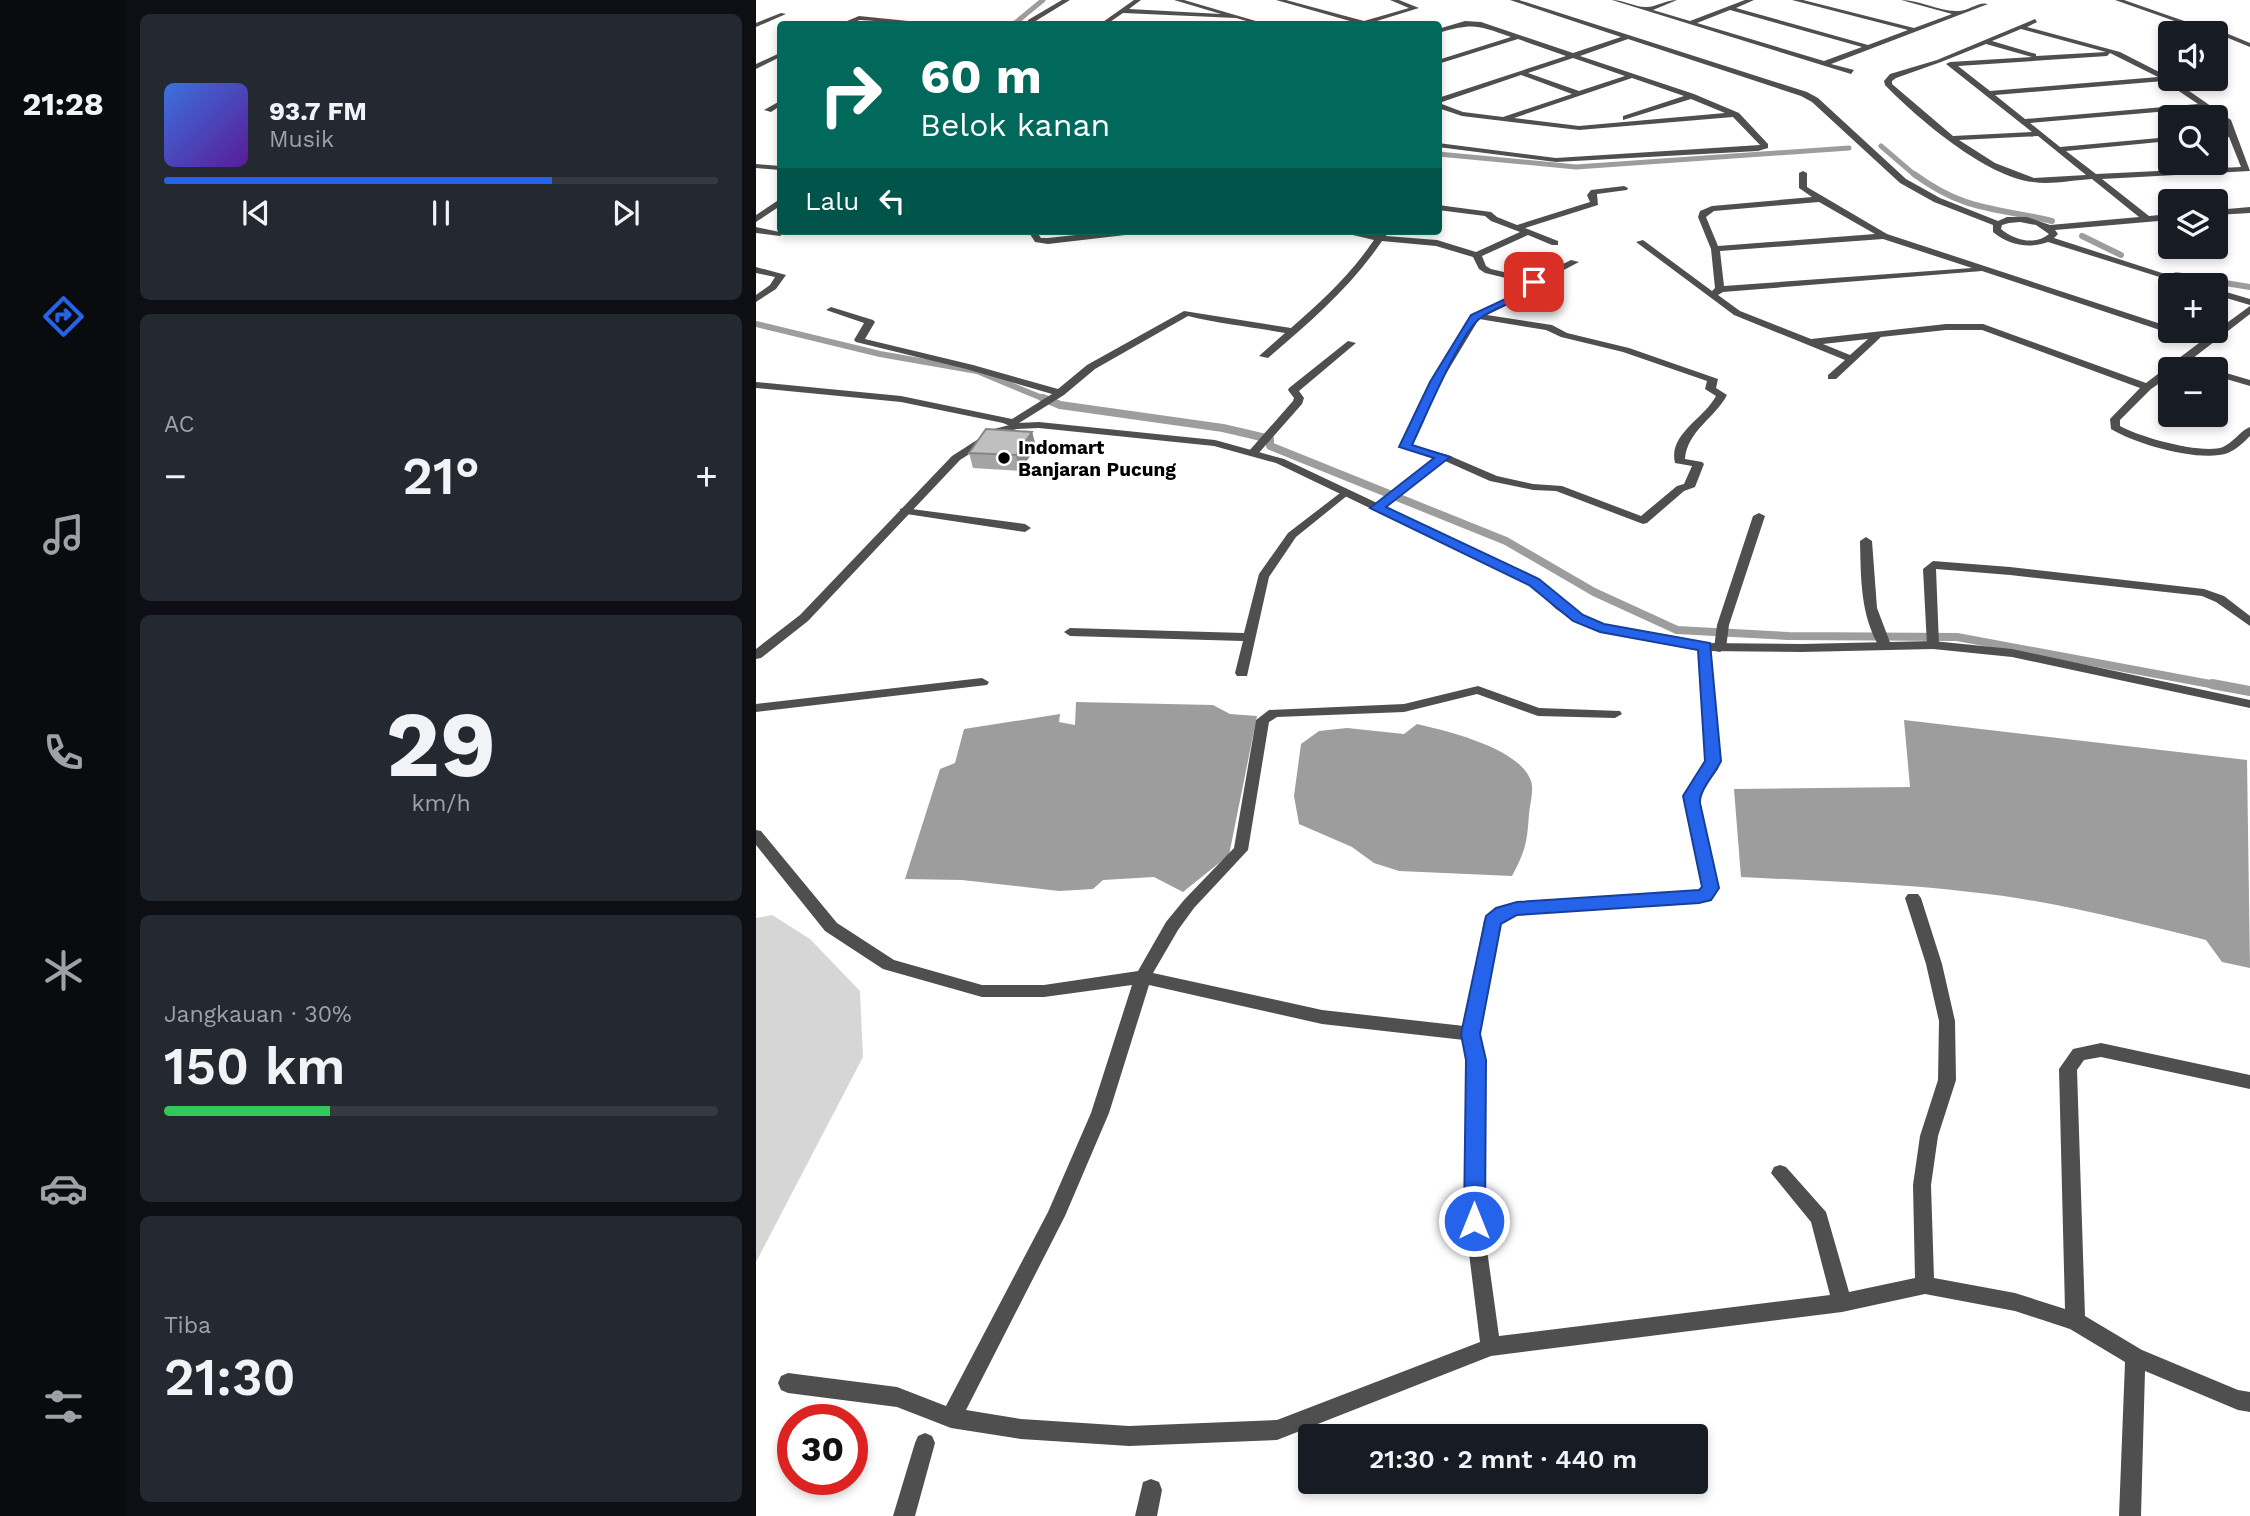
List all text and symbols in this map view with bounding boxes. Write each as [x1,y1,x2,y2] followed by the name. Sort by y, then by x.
[2158,21,2228,427] map controls
[2158,21,2228,91] button: sound
[920,47,1042,105] text: 60 m
[805,49,896,140] icon: right
[22,85,104,123] text: 21:28
[269,96,367,126] text: 93.7 FM
[2158,105,2228,175] button: search
[920,106,1110,144] text: Belok kanan
[269,126,334,153] text: Musik
[873,182,911,220] icon: left
[805,186,859,216] text: Lalu
[2158,189,2228,259] button: layers
[237,194,275,232] icon: previous
[422,194,460,232] icon: pause
[607,194,645,232] icon: next
[1504,252,1564,312] pin
[1515,263,1553,301] icon: arrive
[2158,273,2228,343] button: +
[39,292,88,341] icon: directions
[2158,357,2228,427] button: −
[164,411,194,438] text: AC
[1018,436,1176,481] place label: Indomart Banjaran Pucung
[402,446,480,507] text: 21°
[996,450,1012,466] marker: Indomart Banjaran Pucung
[164,454,187,498] text: −
[695,454,718,498] text: +
[39,510,88,559] icon: music
[386,691,496,798] text: 29
[39,728,88,777] icon: phone
[411,790,471,817] text: km/h
[39,946,88,995] icon: climate
[164,1001,352,1028] text: Jangkauan · 30%
[164,1036,345,1097] text: 150 km
[39,1164,88,1213] icon: car
[1437,1184,1511,1258] position arrow
[164,1312,211,1339] text: Tiba
[164,1347,296,1408] text: 21:30
[39,1382,88,1431] icon: filters
[777,1404,868,1495] speed limit sign: 30
[1369,1444,1637,1474] text: 21:30 · 2 mnt · 440 m

